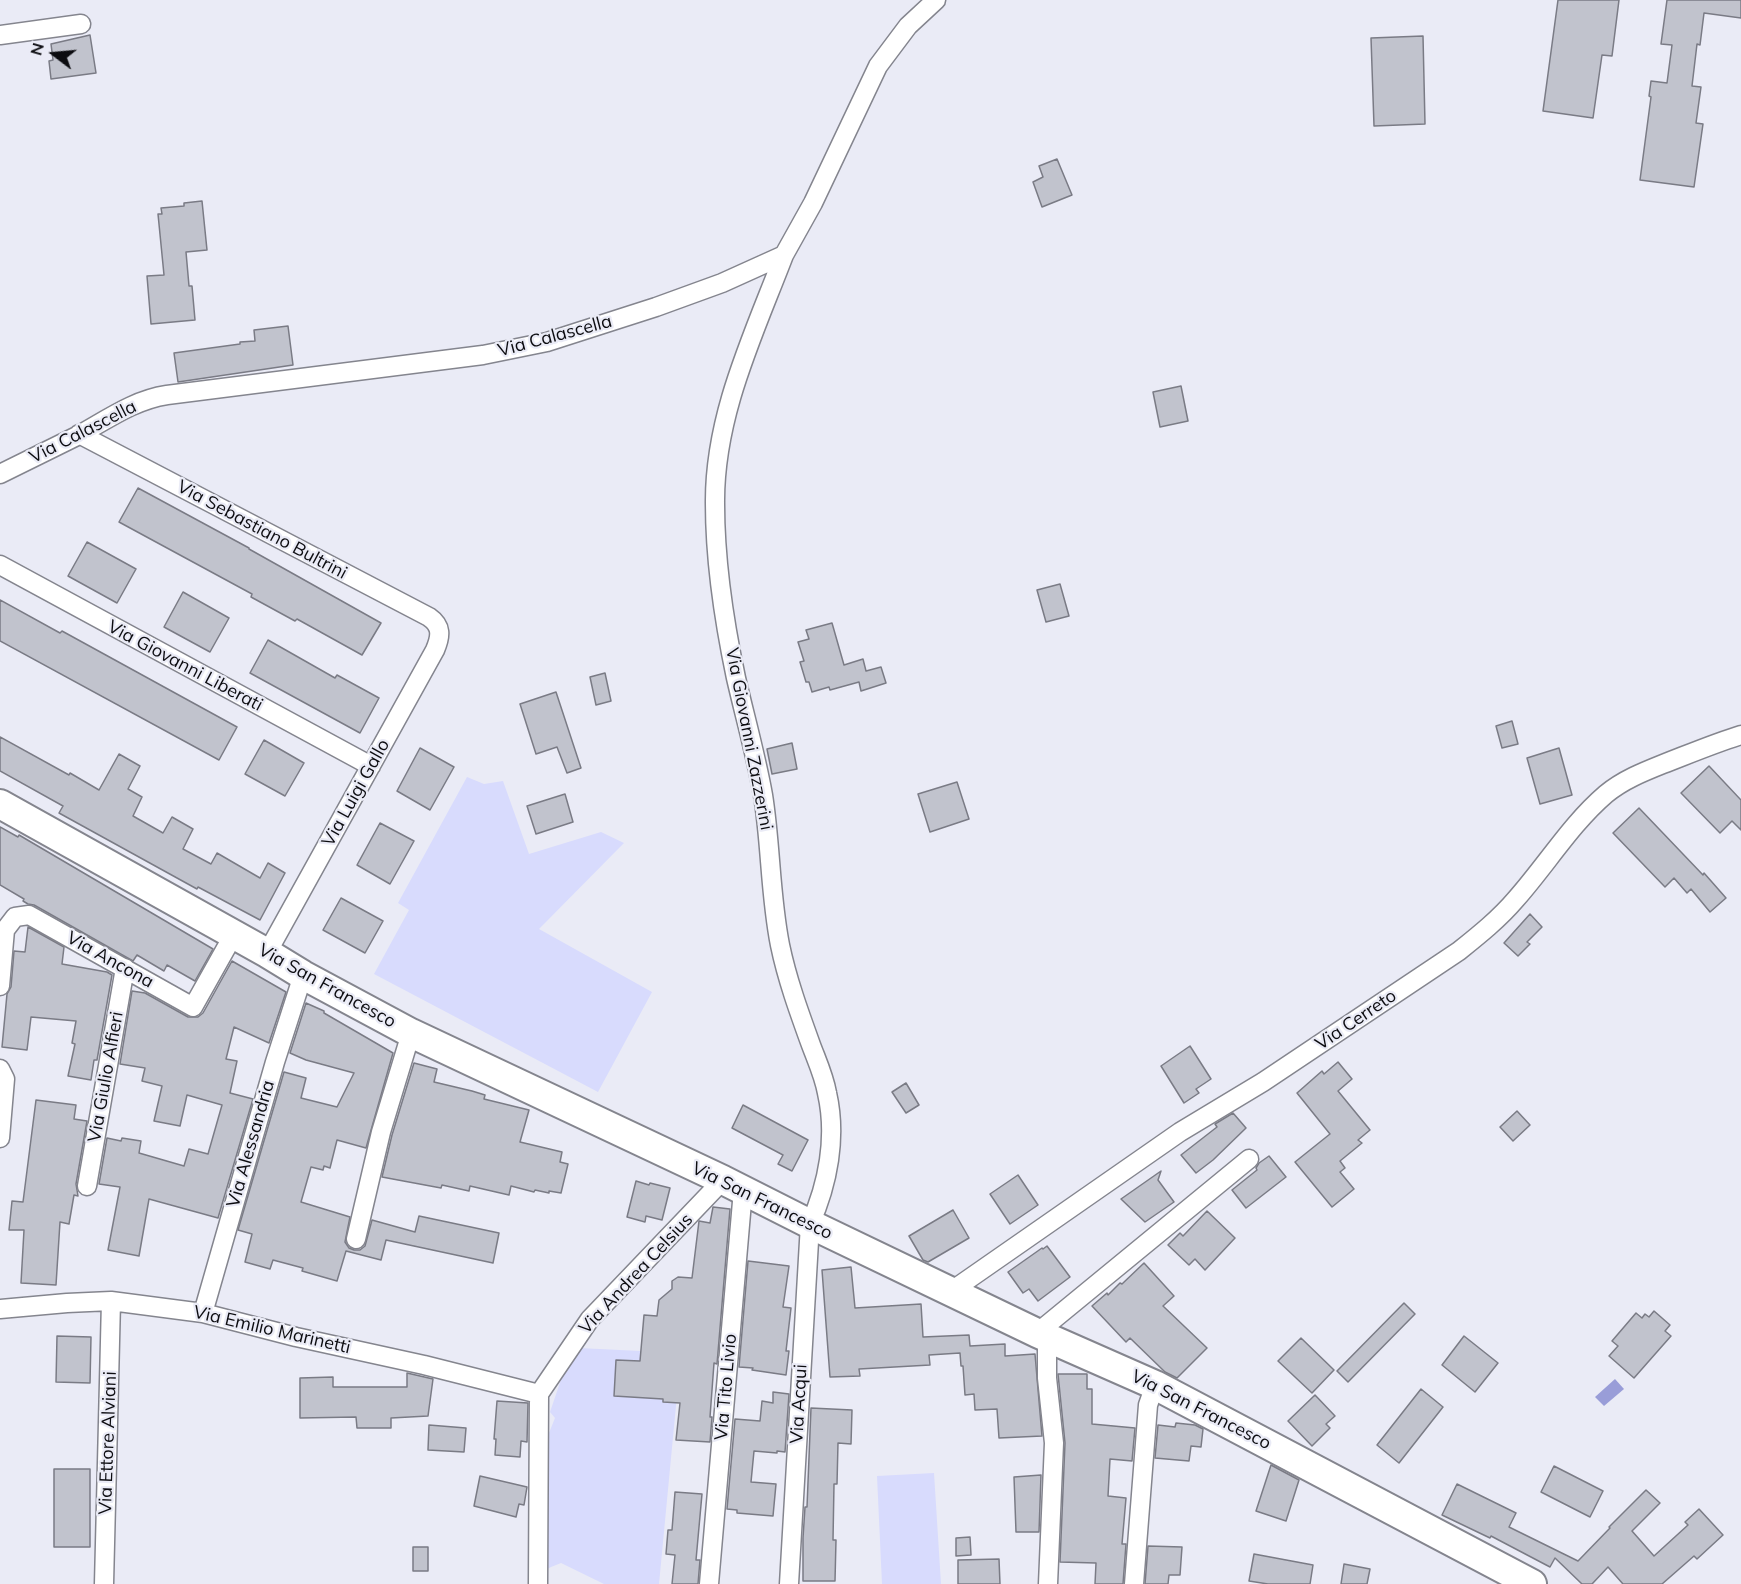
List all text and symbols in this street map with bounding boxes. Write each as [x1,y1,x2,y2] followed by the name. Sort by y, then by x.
[24,24,84,84] north arrow
[25,40,48,58] text: N
[496,310,614,362] street label: Via Calascella
[26,396,140,468] street label: Via Calascella
[173,476,351,584] street label: Via Sebastiano Bultrini
[104,616,266,716] street label: Via Giovanni Liberati
[721,646,777,832] street label: Via Giovanni Zazzerini
[318,736,394,850] street label: Via Luigi Gallo
[63,927,157,993] street label: Via Ancona
[255,939,399,1033] street label: Via San Francesco
[1311,985,1401,1055] street label: Via Cerreto
[84,1010,128,1144] street label: Via Giulio Alfieri
[223,1078,279,1210] street label: Via Alessandria
[688,1158,836,1244] street label: Via San Francesco
[575,1209,697,1339] street label: Via Andrea Celsius
[191,1301,353,1359] street label: Via Emilio Marinetti
[711,1333,741,1441] street label: Via Tito Livio
[786,1364,812,1444] street label: Via Acqui
[1128,1365,1274,1455] street label: Via San Francesco
[95,1371,121,1515] street label: Via Ettore Alviani

